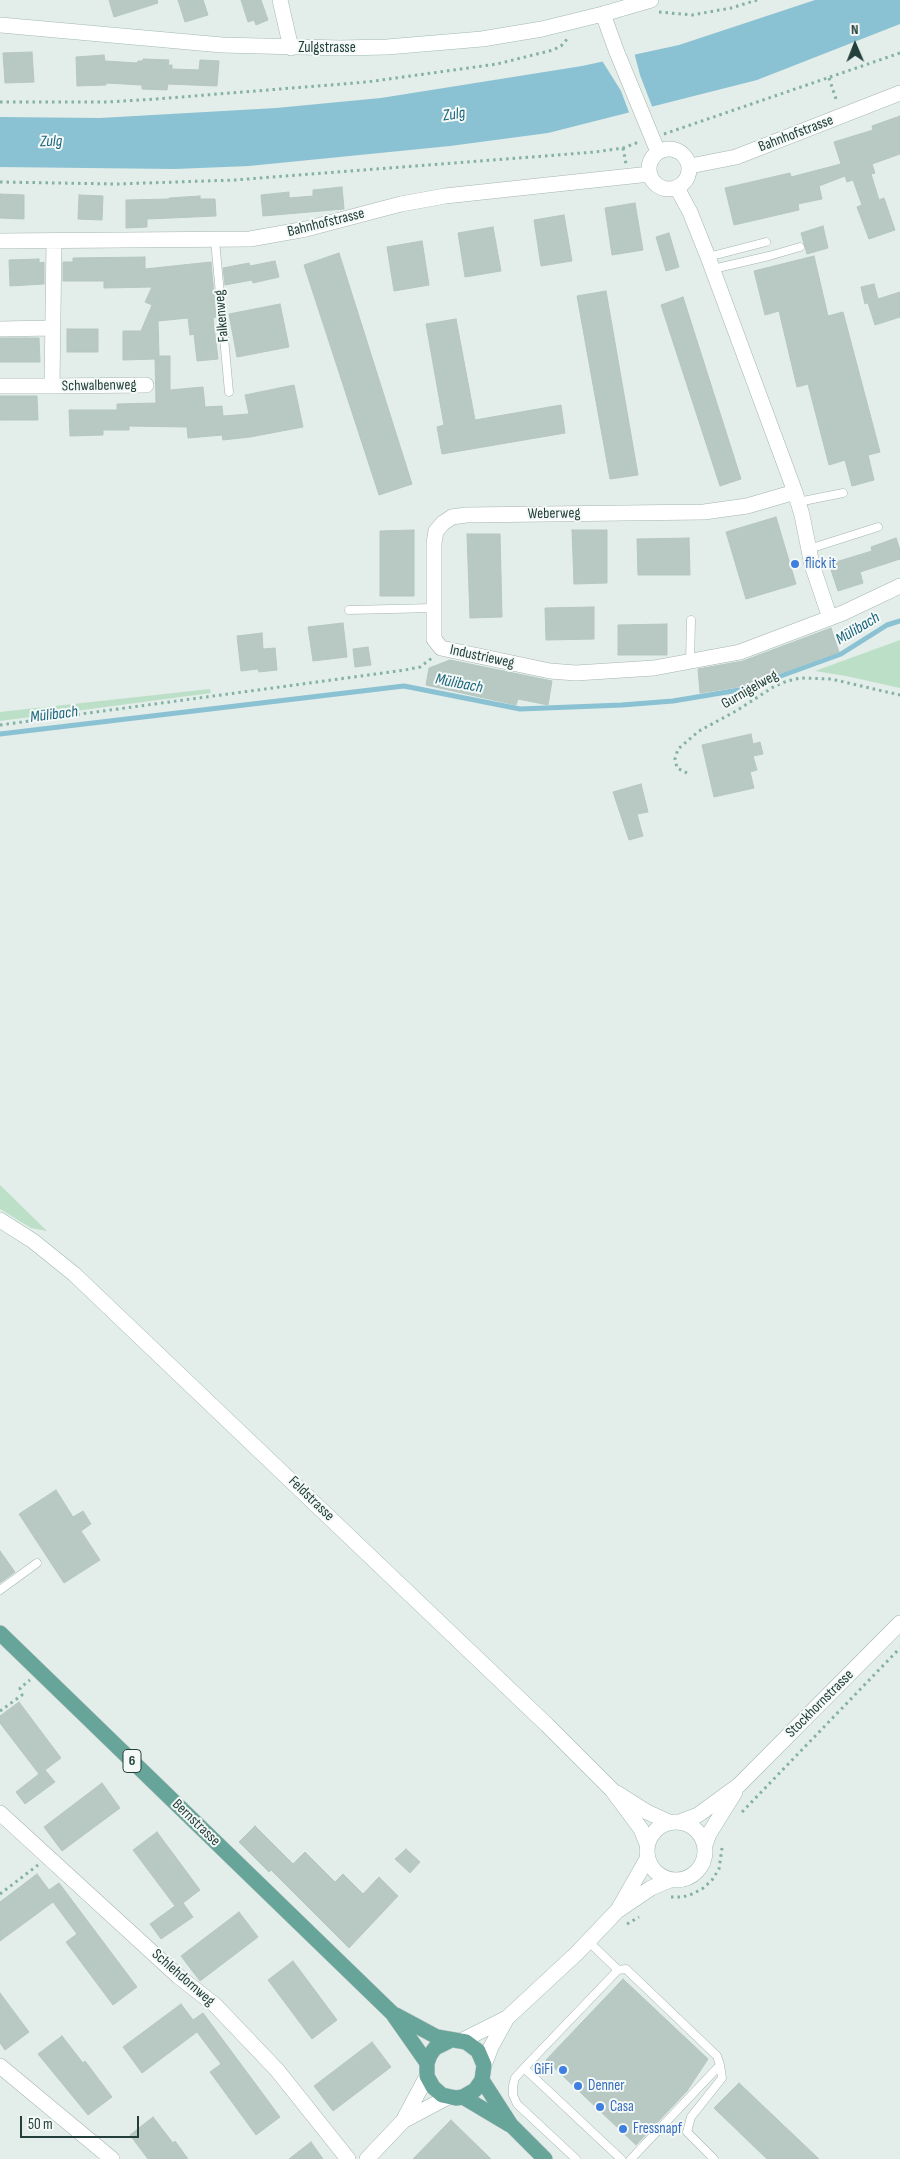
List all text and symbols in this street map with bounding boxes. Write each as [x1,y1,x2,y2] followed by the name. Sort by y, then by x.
[830,20,880,70] north arrow
[851,21,859,38] text: N
[298,39,356,57] street label: Zulgstrasse
[442,104,466,126] water label: Zulg
[756,111,836,157] street label: Bahnhofstrasse
[40,132,62,152] water label: Zulg
[286,205,366,241] street label: Bahnhofstrasse
[211,289,233,343] street label: Falkenweg
[62,376,136,396] street label: Schwalbenweg
[527,505,581,523] street label: Weberweg
[805,555,836,573] place label: flick it
[789,558,801,570] marker: flick it
[833,608,883,650] water label: Mülibach
[448,641,516,673] street label: Industrieweg
[718,667,782,713] street label: Gurnigelweg
[434,670,484,698] water label: Mülibach
[29,703,79,727] water label: Mülibach
[284,1473,338,1525] street label: Feldstrasse
[782,1666,858,1742] street label: Stockhornstrasse
[123,1750,141,1772] road number: 6
[168,1796,224,1850] street label: Bernstrasse
[148,1946,218,2010] street label: Schlehdornweg
[534,2061,553,2079] place label: GiFi
[557,2064,569,2076] marker: GiFi
[588,2077,625,2095] place label: Denner
[572,2080,584,2092] marker: Denner
[610,2098,634,2116] place label: Casa
[594,2101,606,2113] marker: Casa
[22,2106,141,2138] scale bar
[28,2115,53,2134] text: 50 m
[633,2120,682,2138] place label: Fressnapf
[617,2123,629,2135] marker: Fressnapf

